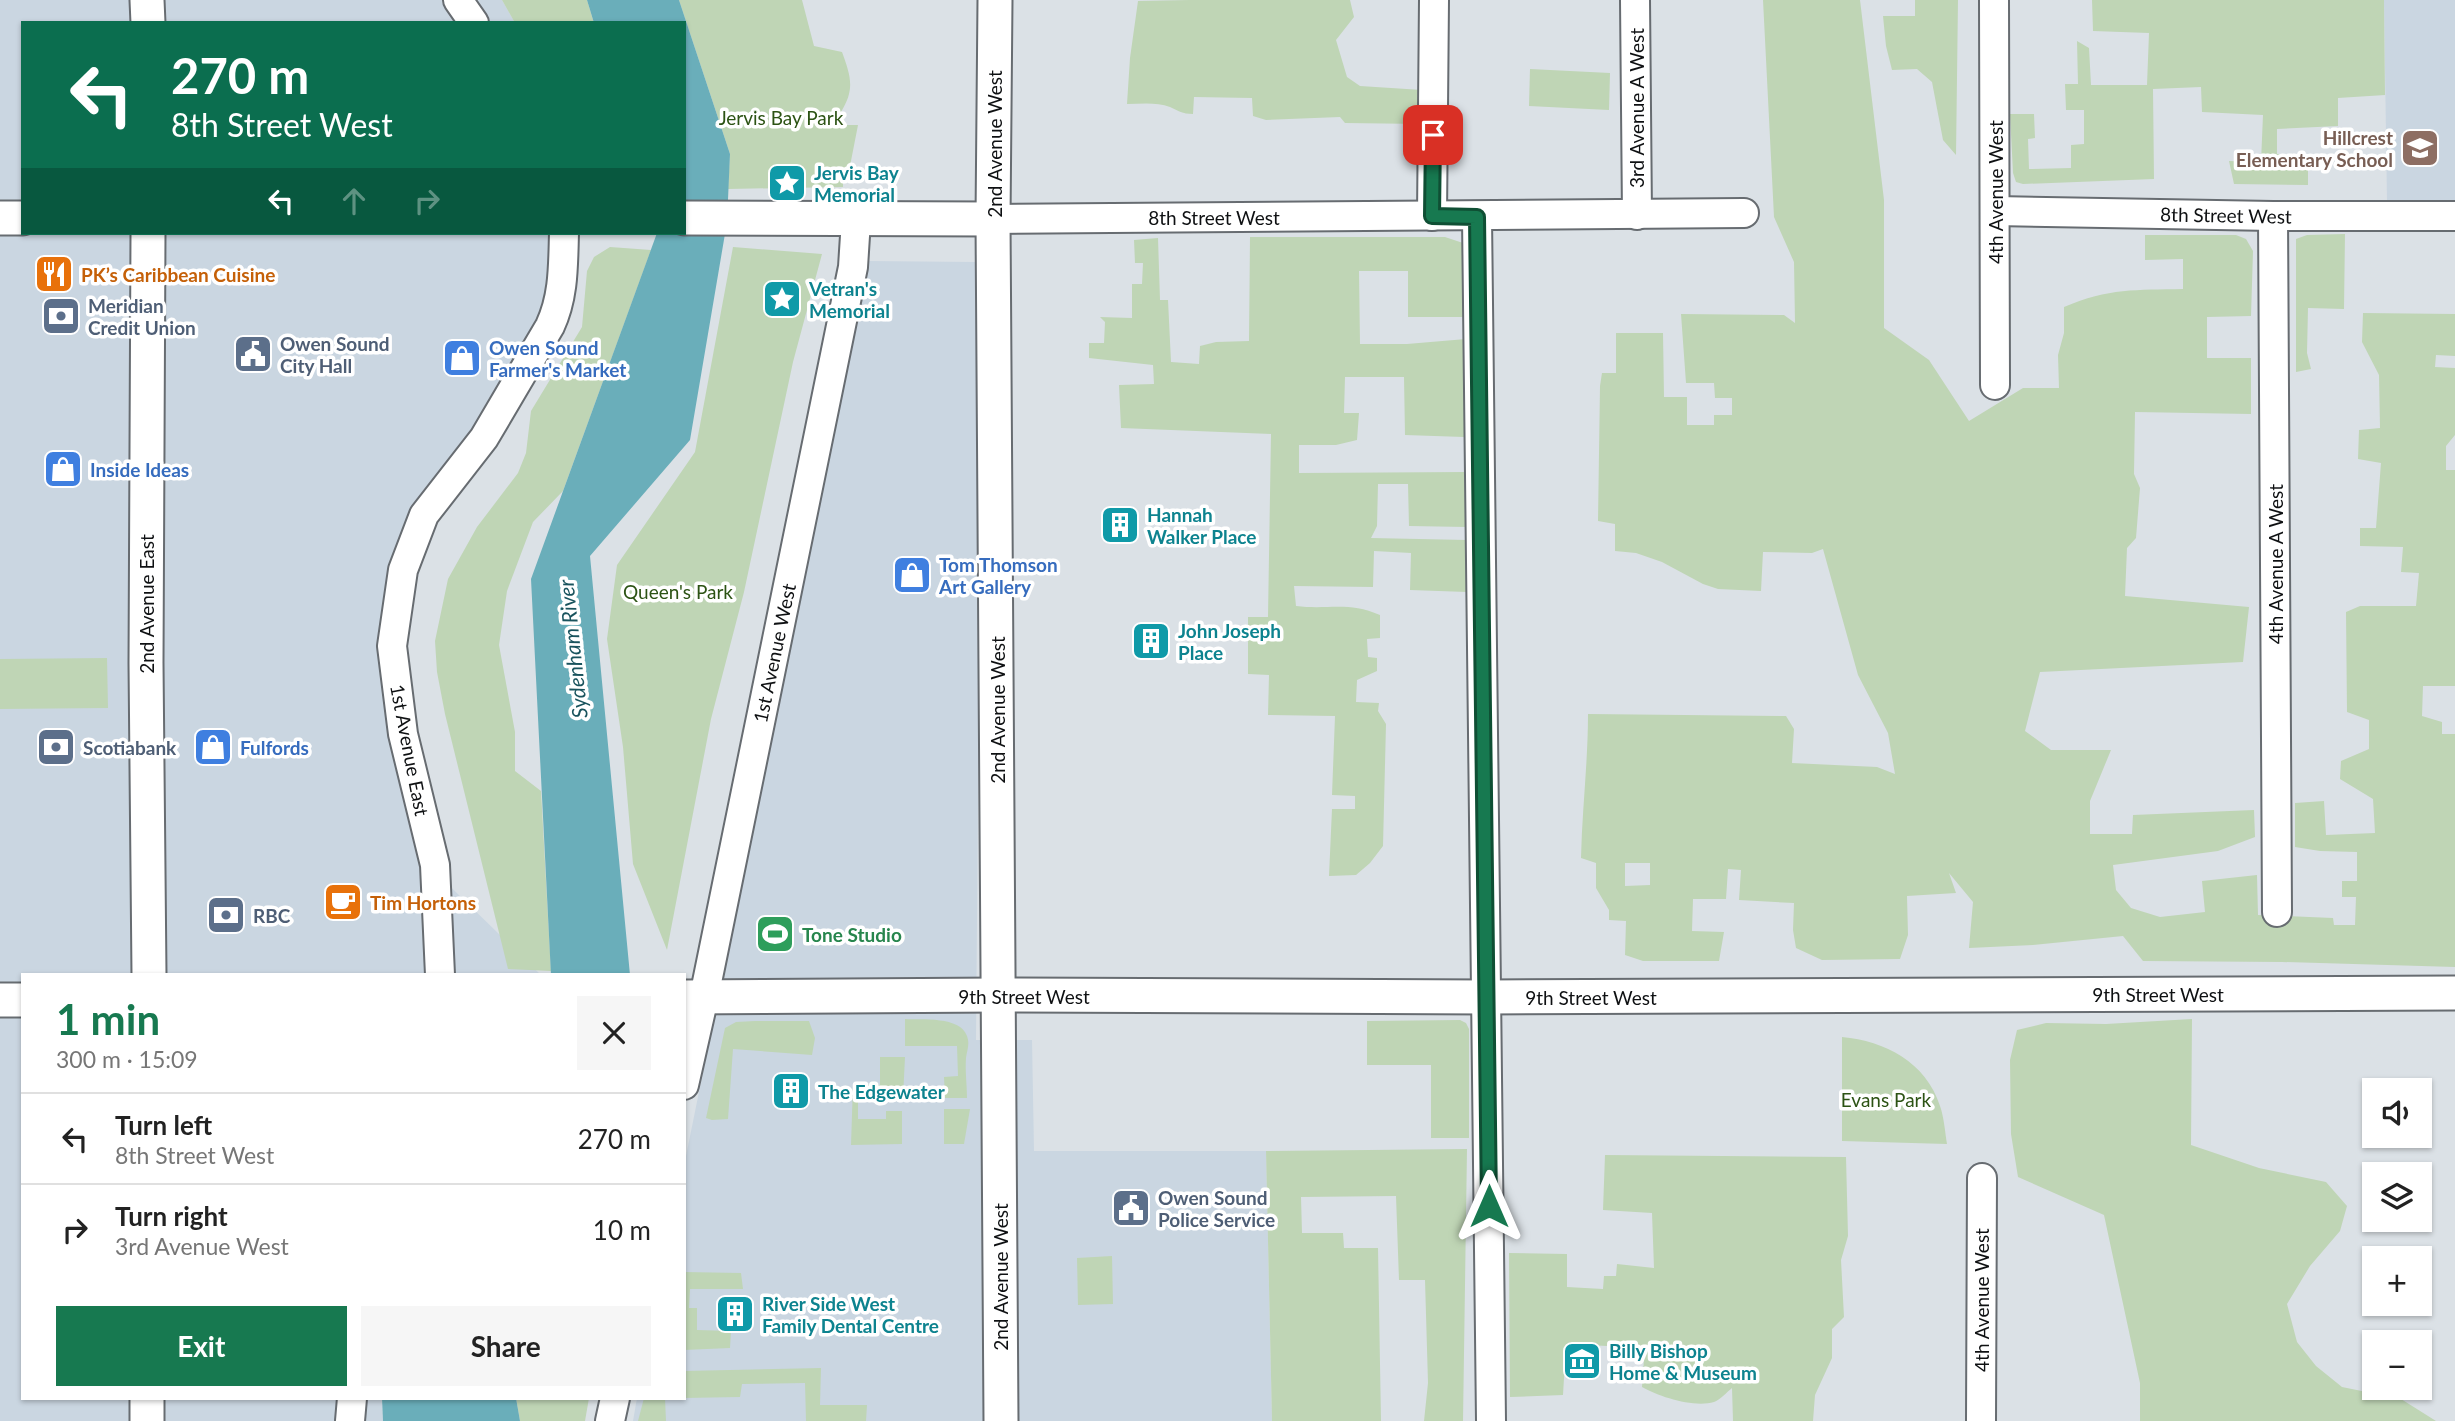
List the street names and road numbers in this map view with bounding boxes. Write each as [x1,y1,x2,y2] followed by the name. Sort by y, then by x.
[1625,28,1648,188] street label: 3rd Avenue A West
[983,70,1006,218] street label: 2nd Avenue West
[1984,120,2007,264] street label: 4th Avenue West
[2160,202,2292,228] street label: 8th Street West
[1148,206,1280,229] street label: 8th Street West
[2264,484,2287,644] street label: 4th Avenue A West
[135,534,158,674] street label: 2nd Avenue East
[748,581,800,725] street label: 1st Avenue West
[986,636,1009,784] street label: 2nd Avenue West
[386,682,434,818] street label: 1st Avenue East
[2092,983,2224,1006] street label: 9th Street West
[958,985,1090,1008] street label: 9th Street West
[1525,986,1657,1009] street label: 9th Street West
[989,1203,1012,1351] street label: 2nd Avenue West
[1970,1228,1993,1372] street label: 4th Avenue West

